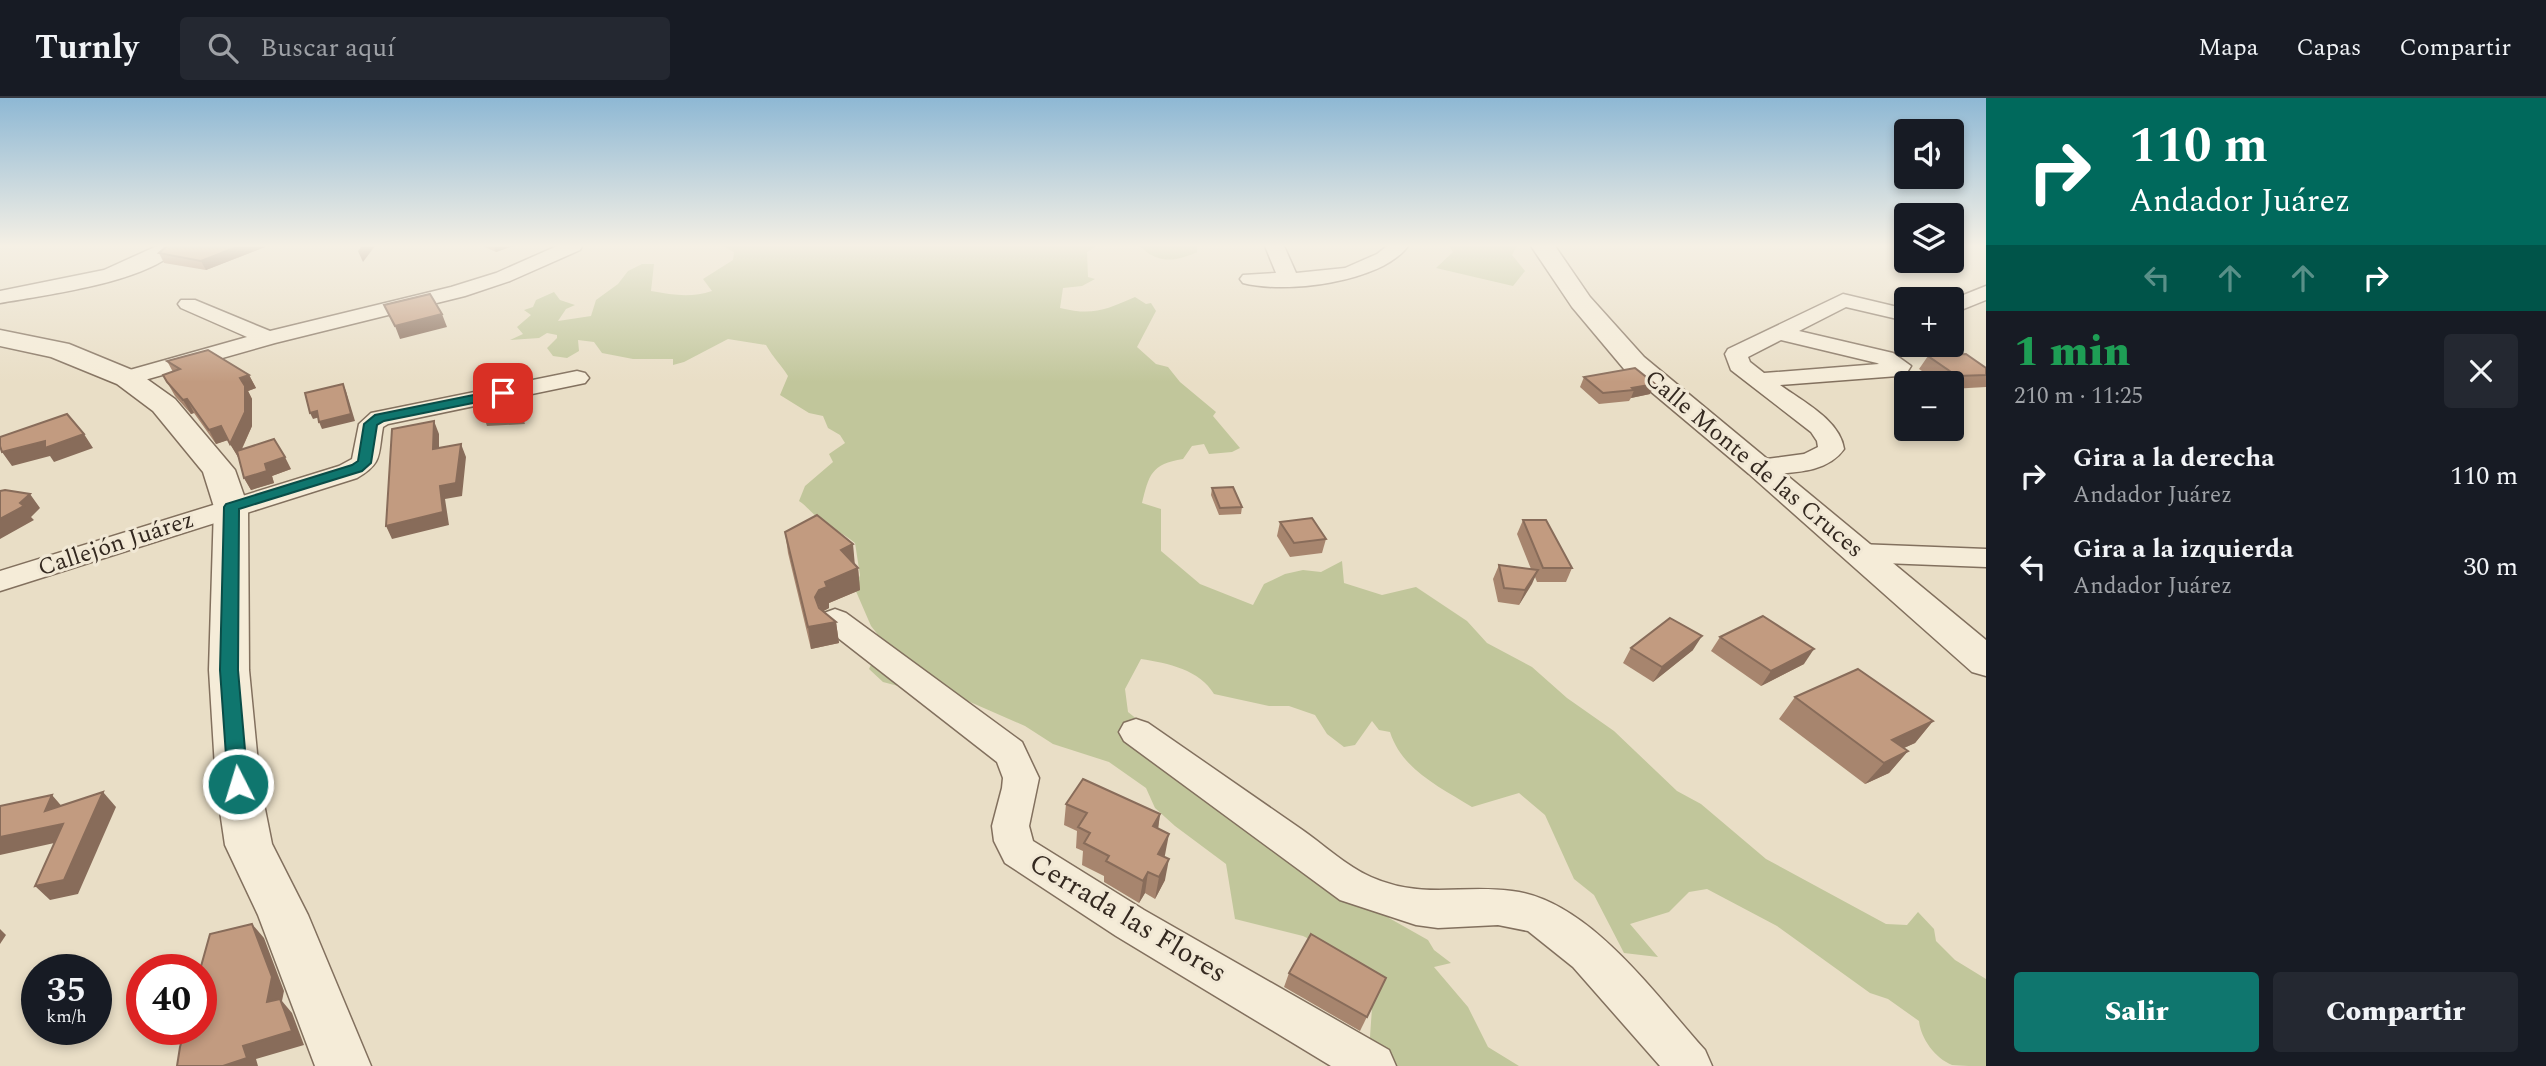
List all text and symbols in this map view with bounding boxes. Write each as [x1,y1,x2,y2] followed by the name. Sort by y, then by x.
[180,17,670,80] search box
[35,23,138,73] text: Turnly
[260,28,395,68] text: Buscar aquí
[204,29,242,67] icon: search
[2198,30,2258,66] text: Mapa
[2296,30,2361,66] text: Capas
[2399,30,2511,66] text: Compartir
[2129,109,2268,184] text: 110 m
[1894,119,1964,441] map controls
[1894,119,1964,189] button: sound
[2014,126,2105,217] icon: right
[2129,177,2350,226] text: Andador Juárez
[1894,203,1964,273] button: layers
[2138,259,2176,297] icon: left
[2211,259,2249,297] icon: ahead
[2284,259,2322,297] icon: ahead
[2357,259,2395,297] icon: right
[1894,287,1964,357] button: +
[2014,321,2130,384] text: 1 min
[2444,334,2518,408] button: close
[1636,361,1872,567] street label: Calle Monte de las Cruces
[473,363,533,423] pin
[1894,371,1964,441] button: −
[484,374,522,412] icon: arrive
[2014,379,2143,414] text: 210 m · 11:25
[2073,438,2275,478] text: Gira a la derecha
[2450,456,2518,496] text: 110 m
[2014,457,2052,495] icon: right
[2073,478,2232,513] text: Andador Juárez
[33,502,199,586] street label: Callejón Juárez
[2073,529,2294,569] text: Gira a la izquierda
[2463,547,2518,587] text: 30 m
[2014,548,2052,586] icon: left
[2073,569,2232,604] text: Andador Juárez
[201,747,275,821] position arrow
[1021,842,1235,994] street label: Cerrada las Flores
[126,954,217,1045] speed limit sign: 40
[47,964,86,1017] text: 35
[2014,972,2259,1052] button: Salir
[2273,972,2518,1052] button: Compartir
[46,1003,87,1030] text: km/h

